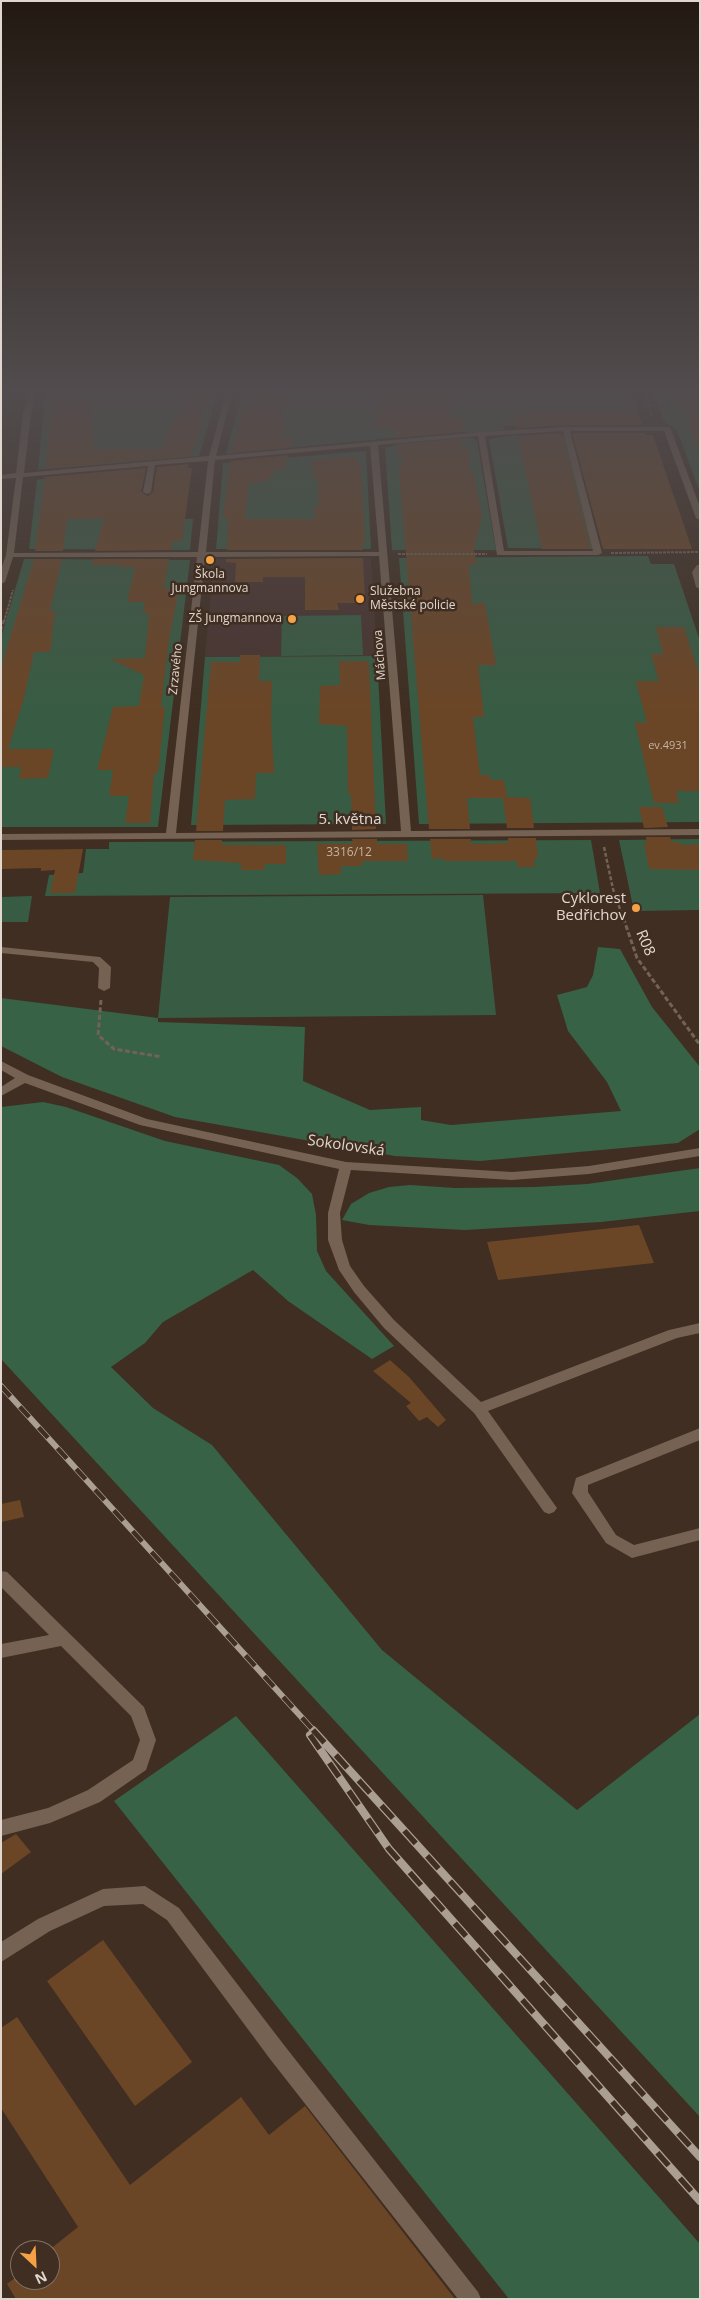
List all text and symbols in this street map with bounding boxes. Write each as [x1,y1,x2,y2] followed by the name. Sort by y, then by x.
[204,554,216,566] marker: Škola Jungmannova
[172,568,248,596] place label: Škola Jungmannova
[370,585,456,613] place label: Služebna Městské policie
[354,593,366,605] marker: Služebna Městské policie
[189,612,282,626] place label: ZŠ Jungmannova
[286,613,298,625] marker: ZŠ Jungmannova
[371,629,389,681] street label: Máchova
[166,643,186,695] street label: Zrzavého
[648,739,688,753] house number: ev.4931
[318,811,382,829] street label: 5. května
[326,846,372,860] house number: 3316/12
[556,890,626,925] place label: Cyklorest Bedřichov
[630,902,642,914] marker: Cyklorest Bedřichov
[632,927,658,959] street label: R08
[306,1132,386,1160] street label: Sokolovská
[10,2240,60,2290] north arrow
[32,2267,50,2289] text: N

